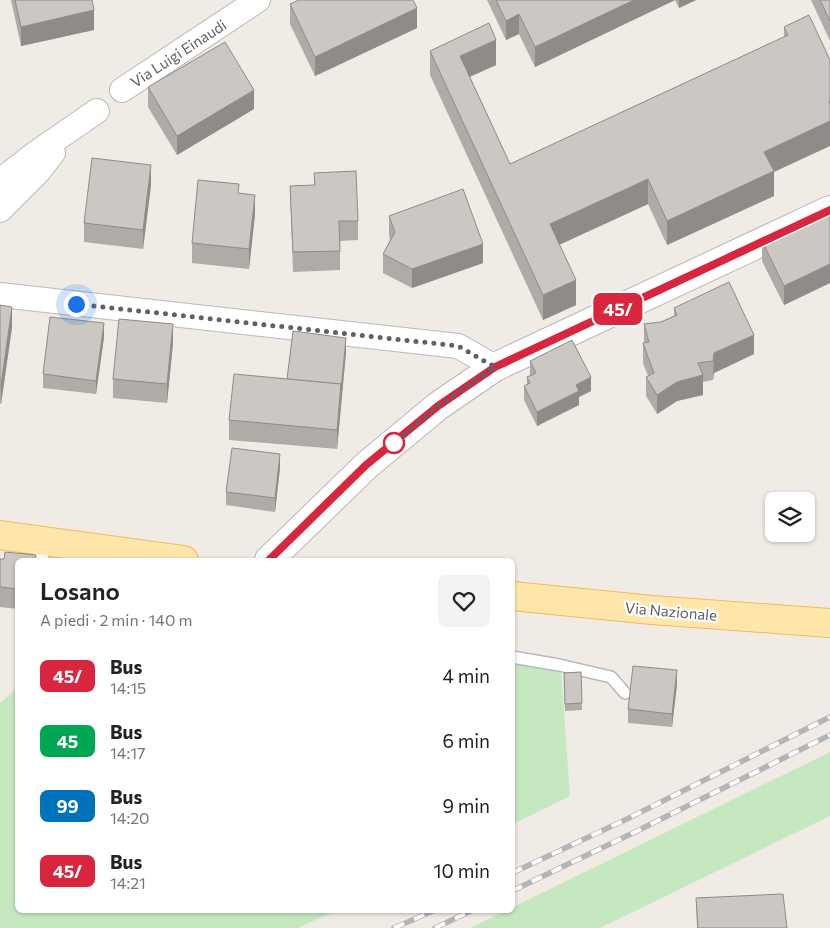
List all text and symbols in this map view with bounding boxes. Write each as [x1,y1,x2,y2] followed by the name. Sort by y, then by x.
[127,15,229,91] street label: Via Luigi Einaudi
[64,292,89,317] your location
[589,293,647,325] line badge: 45/
[603,298,633,320] text: 45/
[383,432,405,454] unlabelled marker
[765,492,815,542] map controls
[765,492,815,542] button: layers
[438,575,490,627] button: heart
[40,576,120,605] text: Losano
[624,598,718,624] street label: Via Nazionale
[40,610,192,629] text: A piedi · 2 min · 140 m
[110,655,142,678] text: Bus
[443,664,490,687] text: 4 min
[53,665,82,687] text: 45/
[110,678,146,697] text: 14:15
[110,720,142,743] text: Bus
[442,729,490,752] text: 6 min
[57,730,78,752] text: 45
[110,743,146,762] text: 14:17
[110,785,142,808] text: Bus
[442,794,490,817] text: 9 min
[56,795,79,817] text: 99
[110,808,149,827] text: 14:20
[110,850,142,873] text: Bus
[433,859,490,882] text: 10 min
[53,860,82,882] text: 45/
[110,873,146,892] text: 14:21

